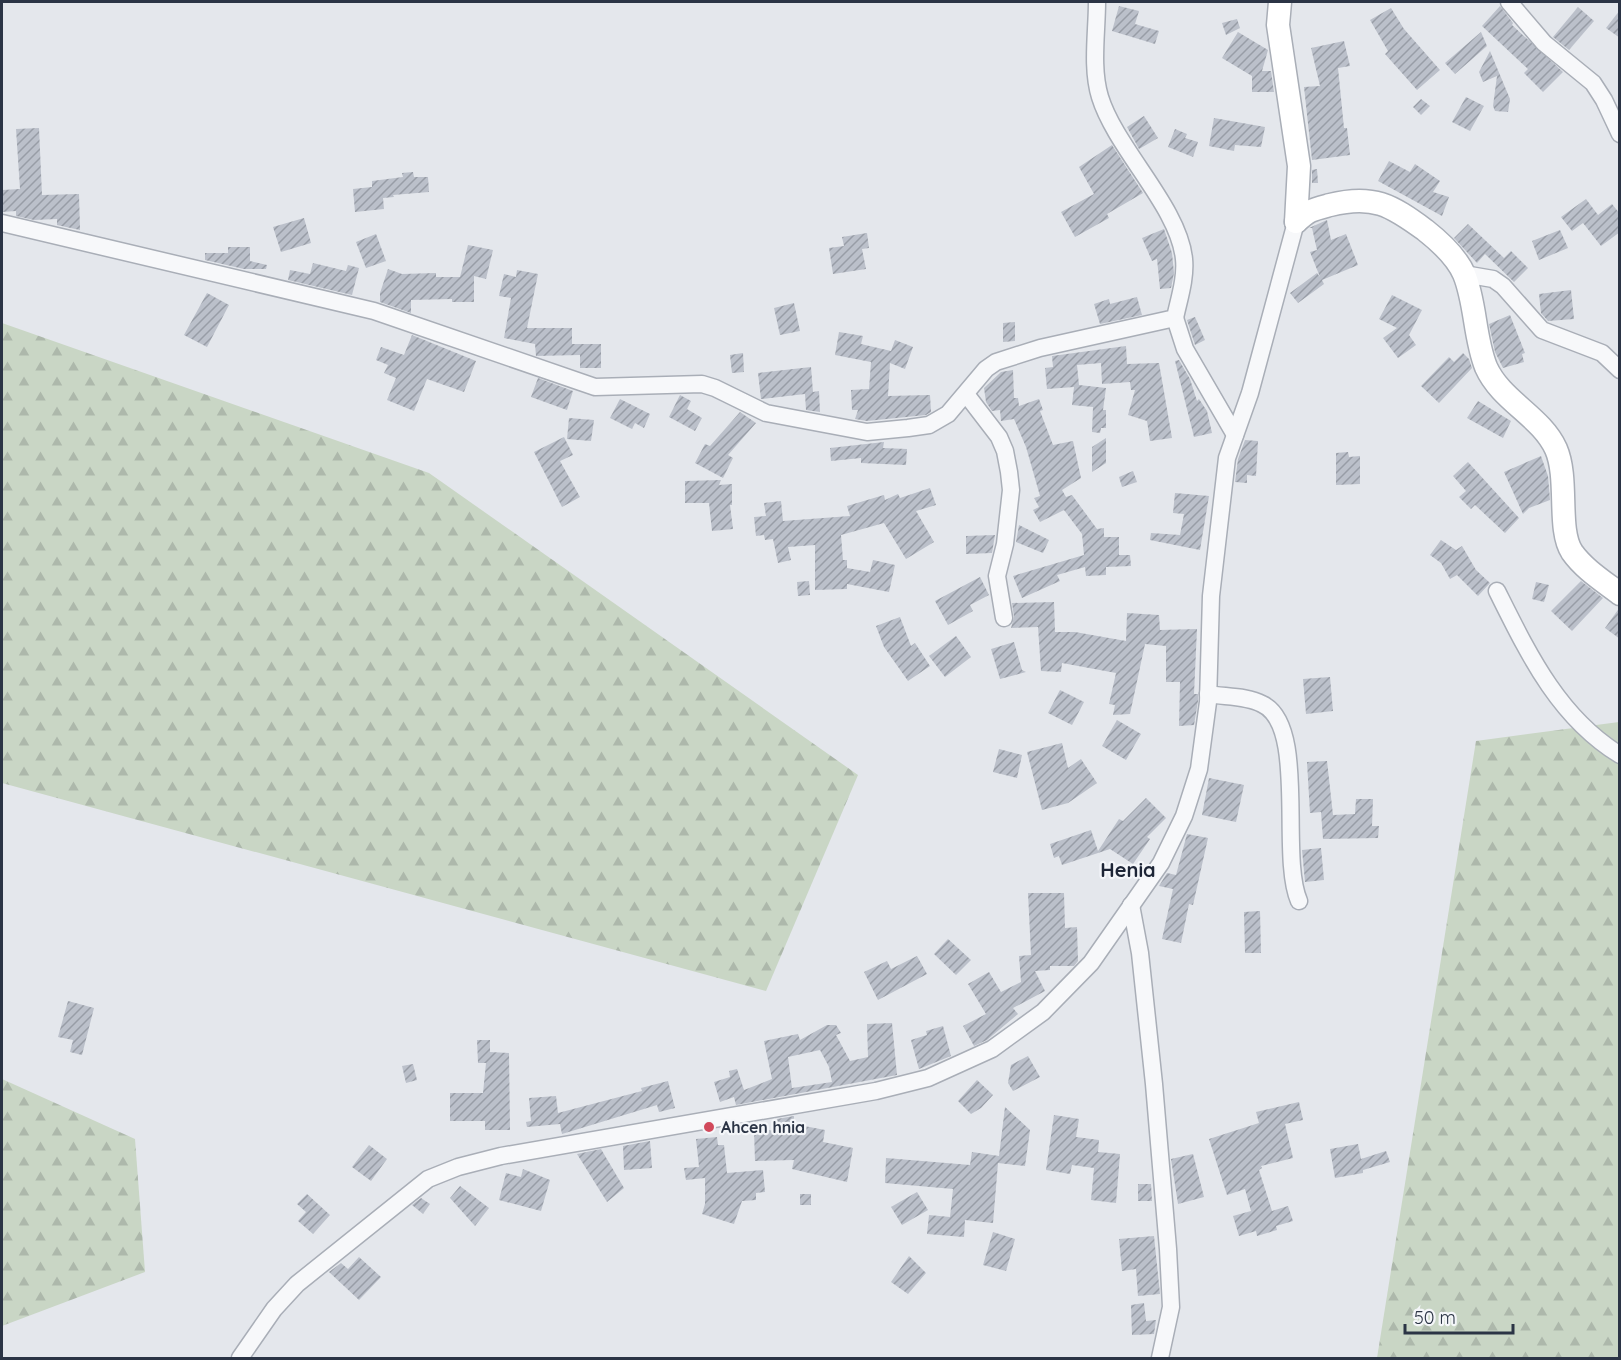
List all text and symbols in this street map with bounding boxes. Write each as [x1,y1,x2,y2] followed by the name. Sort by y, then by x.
[1100,857,1156,882] district label: Henia
[721,1117,805,1137] place label: Ahcen hnia
[702,1120,716,1134] marker: Ahcen hnia
[1405,1297,1513,1335] scale bar
[1414,1306,1456,1329] text: 50 m

